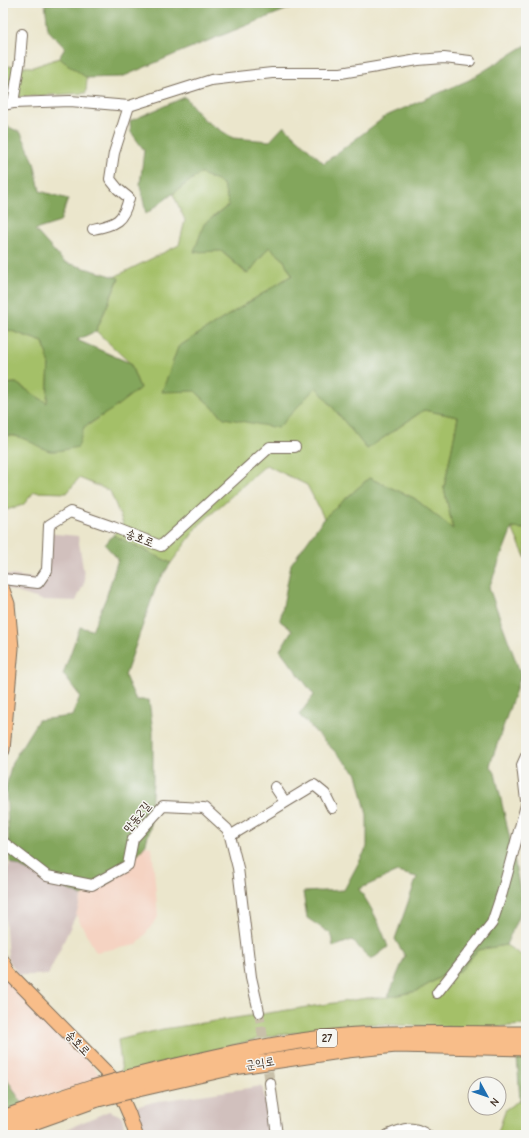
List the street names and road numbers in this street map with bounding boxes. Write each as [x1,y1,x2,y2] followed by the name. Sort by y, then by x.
[124,526,156,550] street label: 송호로
[120,799,154,835] street label: 만동2길
[63,1028,93,1058] street label: 송호로
[317,1029,337,1047] road number: 27
[245,1054,275,1072] street label: 군익로

